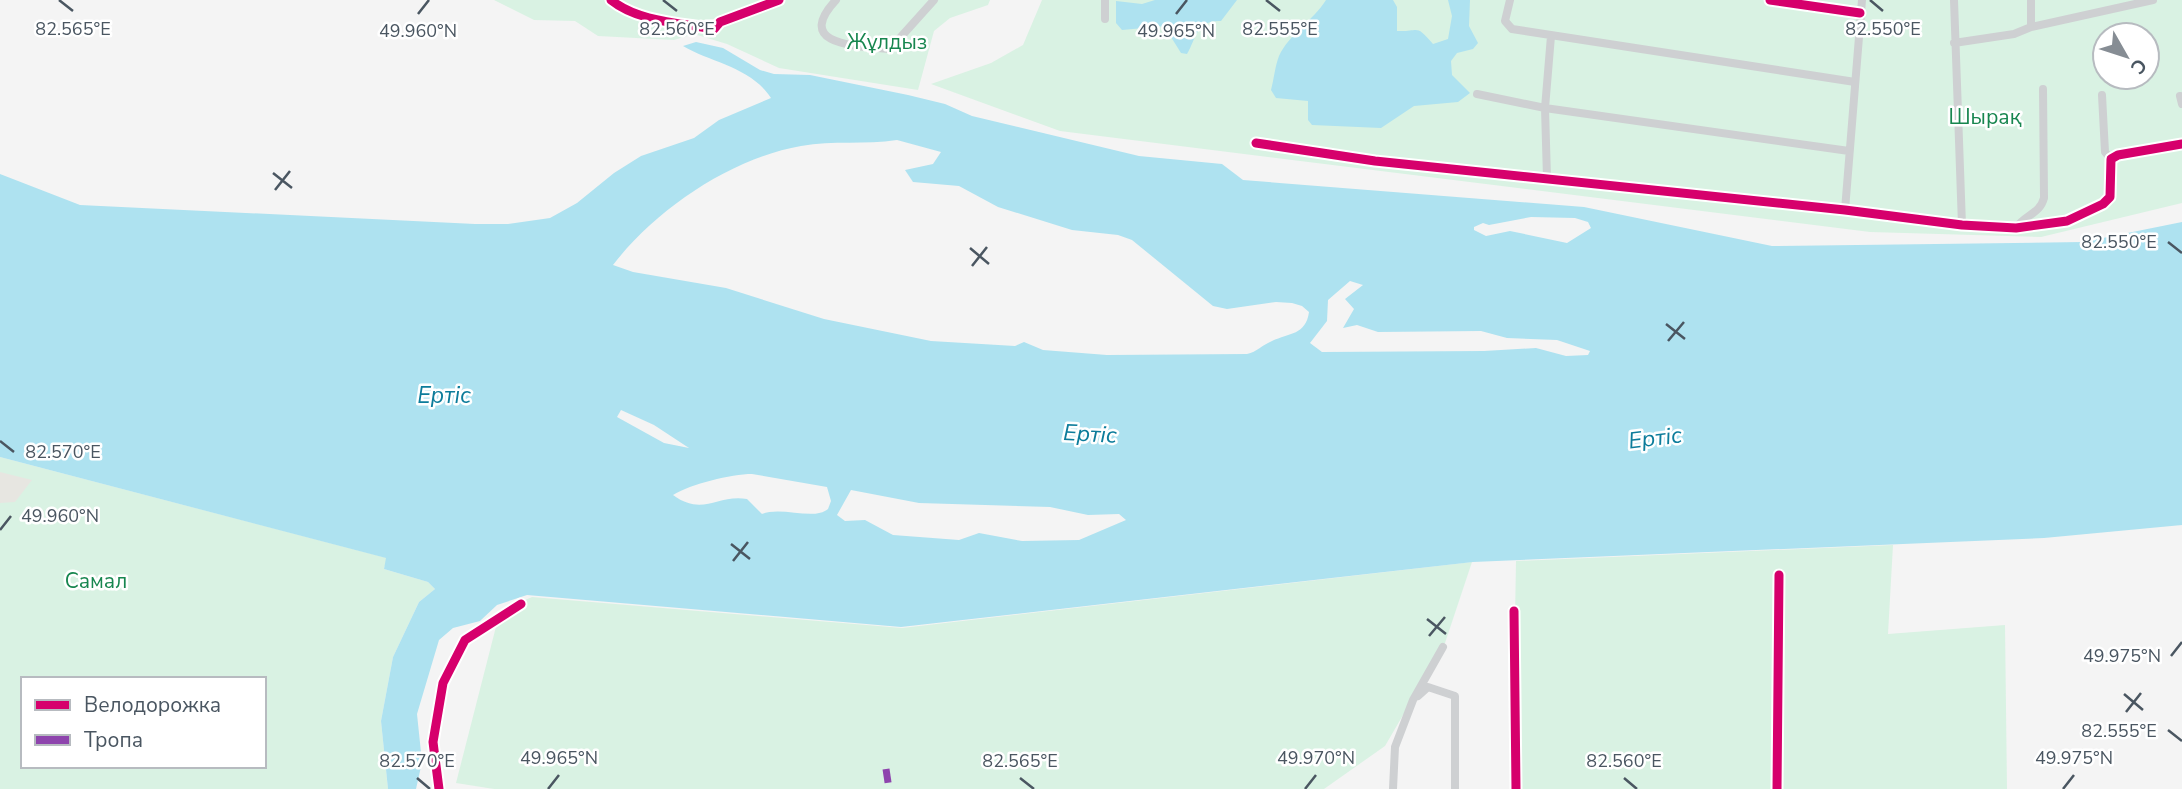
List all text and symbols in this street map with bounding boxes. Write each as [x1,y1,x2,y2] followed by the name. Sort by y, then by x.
[35,17,111,41] text: 82.565°E
[639,17,715,41] text: 82.560°E
[1242,17,1318,41] text: 82.555°E
[1845,17,1921,41] text: 82.550°E
[379,19,457,43] text: 49.960°N
[1137,19,1215,43] text: 49.965°N
[2091,21,2161,91] north arrow
[847,28,927,56] park label: Жұлдыз
[2124,53,2153,79] text: С
[1948,103,2022,131] park label: Шырақ
[2081,230,2157,254] text: 82.550°E
[417,380,471,411] water label: Ертіс
[1062,417,1118,451] water label: Ертіс
[1626,419,1684,457] water label: Ертіс
[25,440,101,464] text: 82.570°E
[21,504,99,528] text: 49.960°N
[65,567,127,595] park label: Самал
[2083,644,2161,668] text: 49.975°N
[21,677,266,768] legend
[84,691,221,719] text: Велодорожка
[2081,719,2157,743] text: 82.555°E
[84,726,143,754] text: Тропа
[520,746,598,770] text: 49.965°N
[1277,746,1355,770] text: 49.970°N
[2035,746,2113,770] text: 49.975°N
[379,749,455,773] text: 82.570°E
[982,749,1058,773] text: 82.565°E
[1586,749,1662,773] text: 82.560°E

